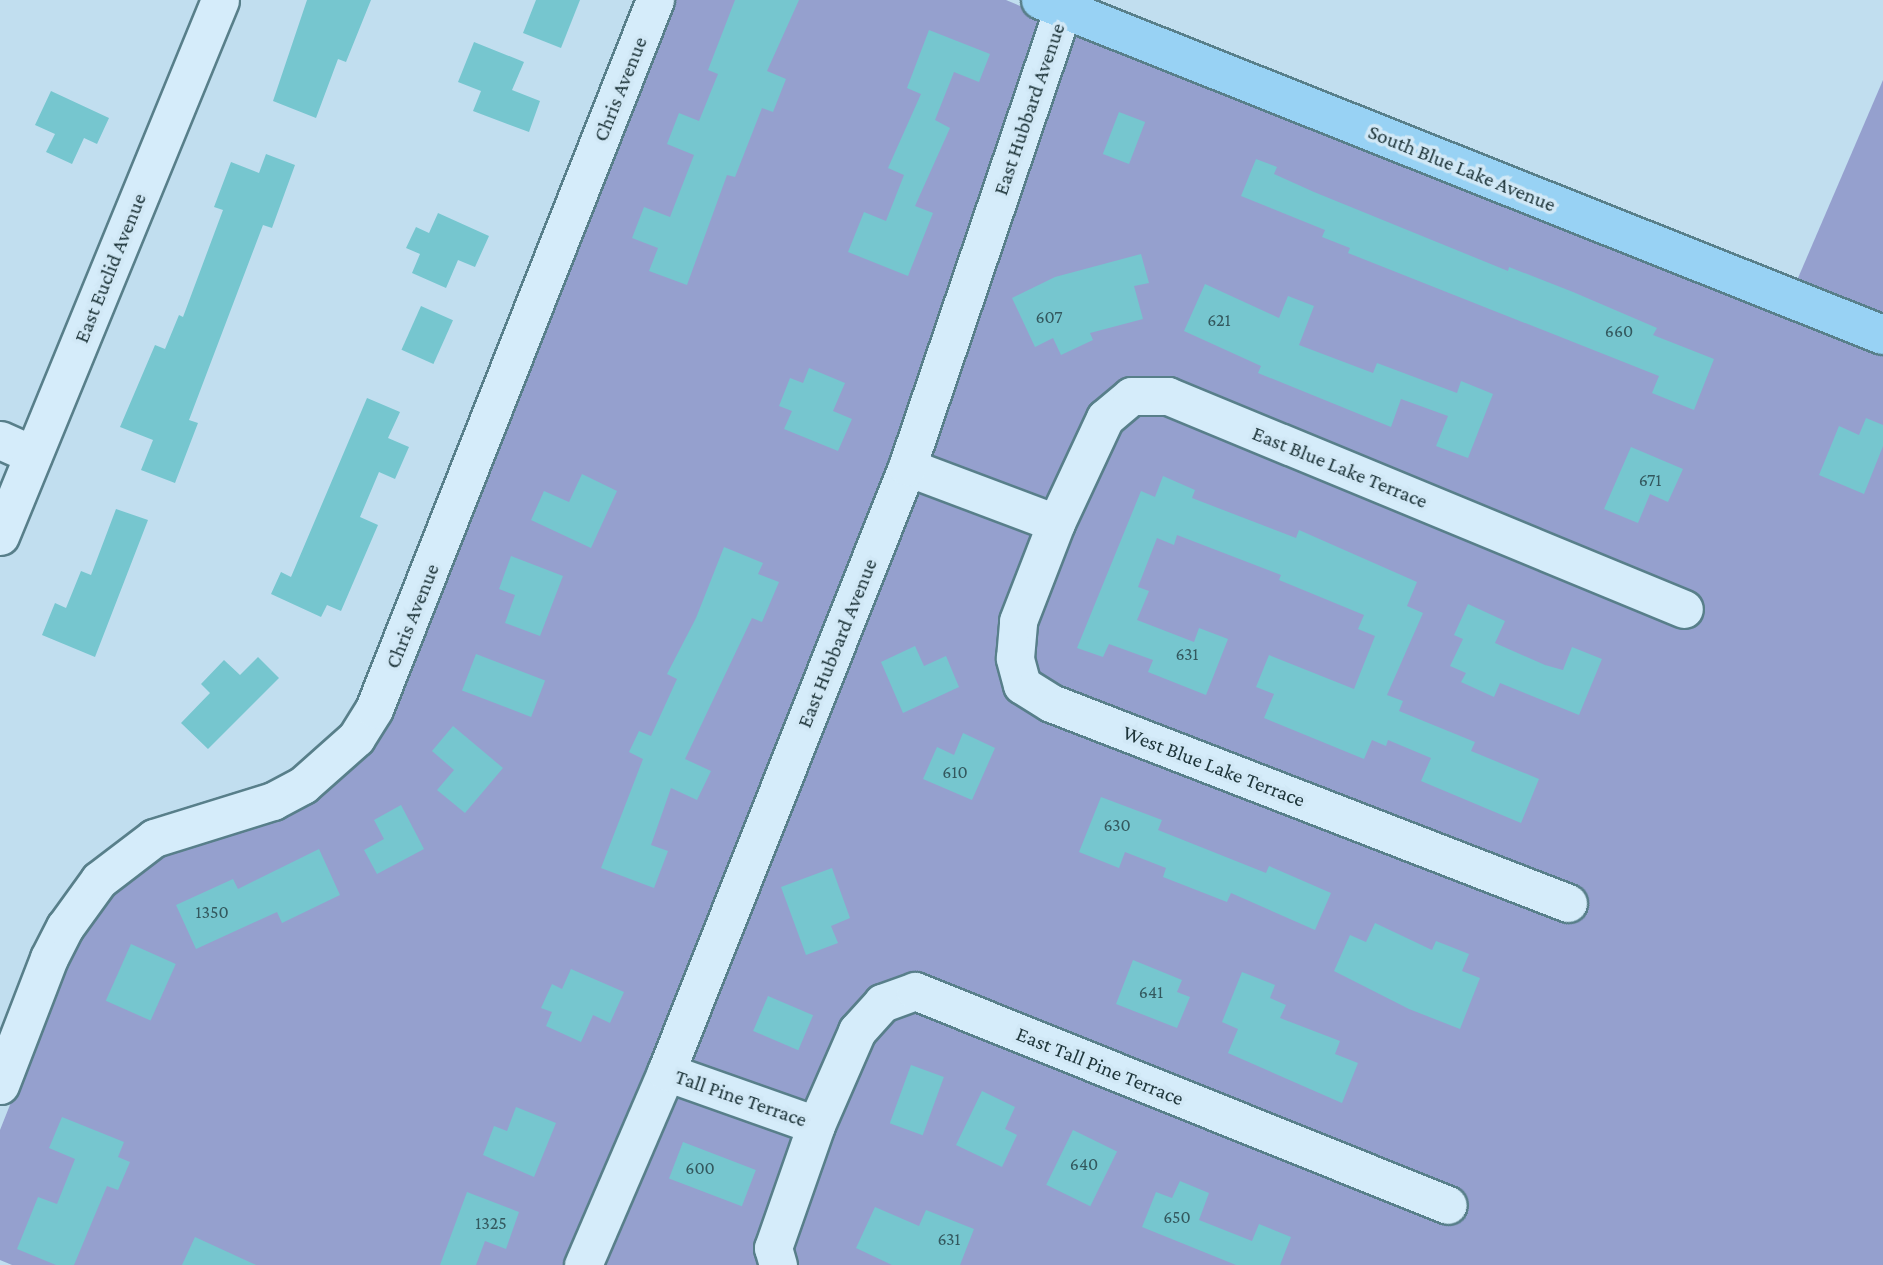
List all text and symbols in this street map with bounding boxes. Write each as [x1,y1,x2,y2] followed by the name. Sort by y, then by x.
[988,20,1070,198] street label: East Hubbard Avenue
[588,33,652,145] street label: Chris Avenue
[1365,119,1559,217] street label: South Blue Lake Avenue
[69,190,151,346] street label: East Euclid Avenue
[1035,306,1063,328] house number: 607
[1207,309,1231,331] house number: 621
[1605,320,1633,342] house number: 660
[1249,420,1431,514] street label: East Blue Lake Terrace
[1639,469,1661,491] house number: 671
[792,555,882,731] street label: East Hubbard Avenue
[380,560,444,672] street label: Chris Avenue
[1175,643,1199,665] house number: 631
[1119,720,1309,812] street label: West Blue Lake Terrace
[942,761,968,783] house number: 610
[1103,814,1131,836] house number: 630
[195,901,229,923] house number: 1350
[1139,981,1163,1003] house number: 641
[1013,1021,1187,1111] street label: East Tall Pine Terrace
[672,1064,810,1132] street label: Tall Pine Terrace
[1070,1153,1098,1175] house number: 640
[685,1157,715,1179] house number: 600
[1163,1206,1191,1228] house number: 650
[475,1212,507,1234] house number: 1325
[937,1228,961,1250] house number: 631

